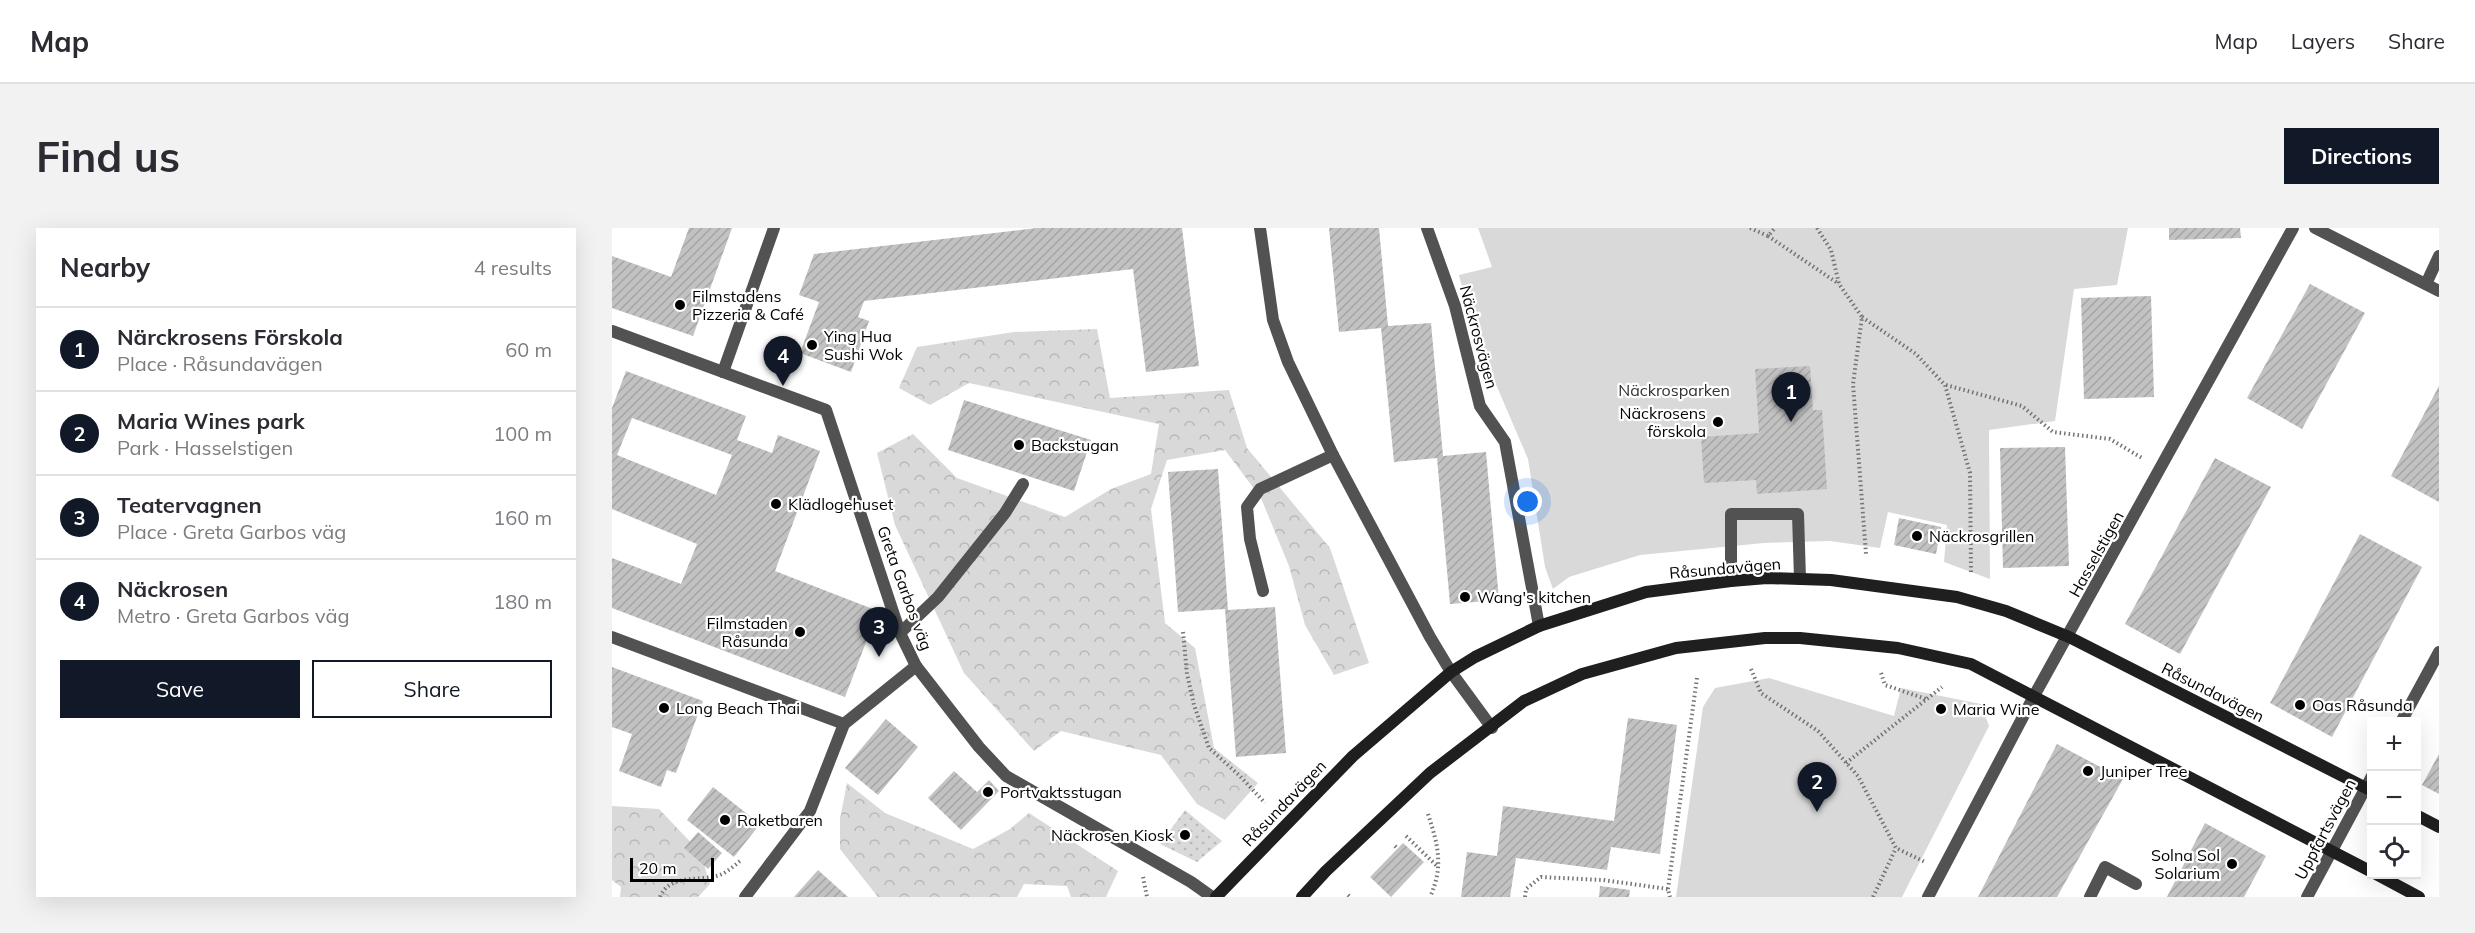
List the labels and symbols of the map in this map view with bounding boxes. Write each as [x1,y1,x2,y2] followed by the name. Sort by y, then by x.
[1456,283,1502,391] street label: Näckrosvägen
[692,286,804,324] place label: Filmstadens Pizzeria & Café
[673,298,687,312] marker: Filmstadens Pizzeria & Café
[823,326,903,364] place label: Ying Hua Sushi Wok
[764,336,802,386] pin: 4
[805,338,819,352] marker: Ying Hua Sushi Wok
[1772,372,1810,422] pin: 1
[1618,380,1730,400] park label: Näckrosparken
[1619,403,1706,441] place label: Näckrosens förskola
[1711,415,1725,429] marker: Näckrosens förskola
[1031,435,1119,455] place label: Backstugan
[1012,438,1026,452] marker: Backstugan
[1513,487,1542,516] your location
[788,494,894,514] place label: Klädlogehuset
[769,497,783,511] marker: Klädlogehuset
[2064,508,2128,600] street label: Hasselstigen
[873,523,937,653] street label: Greta Garbos väg
[1929,526,2034,546] place label: Näckrosgrillen
[1910,529,1924,543] marker: Näckrosgrillen
[1668,553,1782,583] street label: Råsundavägen
[1477,587,1591,607] place label: Wang's kitchen
[1458,590,1472,604] marker: Wang's kitchen
[860,608,898,657] pin: 3
[707,613,788,651] place label: Filmstaden Råsunda
[793,625,807,639] marker: Filmstaden Råsunda
[2158,658,2268,726] street label: Råsundavägen
[2312,695,2412,715] place label: Oas Råsunda
[676,698,800,718] place label: Long Beach Thai
[2293,698,2307,712] marker: Oas Råsunda
[1953,699,2039,719] place label: Maria Wine
[657,701,671,715] marker: Long Beach Thai
[1934,702,1948,716] marker: Maria Wine
[1238,756,1330,850] street label: Råsundavägen
[2100,761,2188,781] place label: Juniper Tree
[1798,762,1836,812] pin: 2
[2081,764,2095,778] marker: Juniper Tree
[2290,775,2360,883] street label: Uppfartsvägen
[1000,782,1122,802] place label: Portvaktsstugan
[981,785,995,799] marker: Portvaktsstugan
[737,810,823,830] place label: Raketbaren
[718,813,732,827] marker: Raketbaren
[1051,825,1174,845] place label: Näckrosen Kiosk
[1178,828,1192,842] marker: Näckrosen Kiosk
[2151,845,2220,883] place label: Solna Sol Solarium
[630,855,714,882] scale bar
[2225,857,2239,871] marker: Solna Sol Solarium

